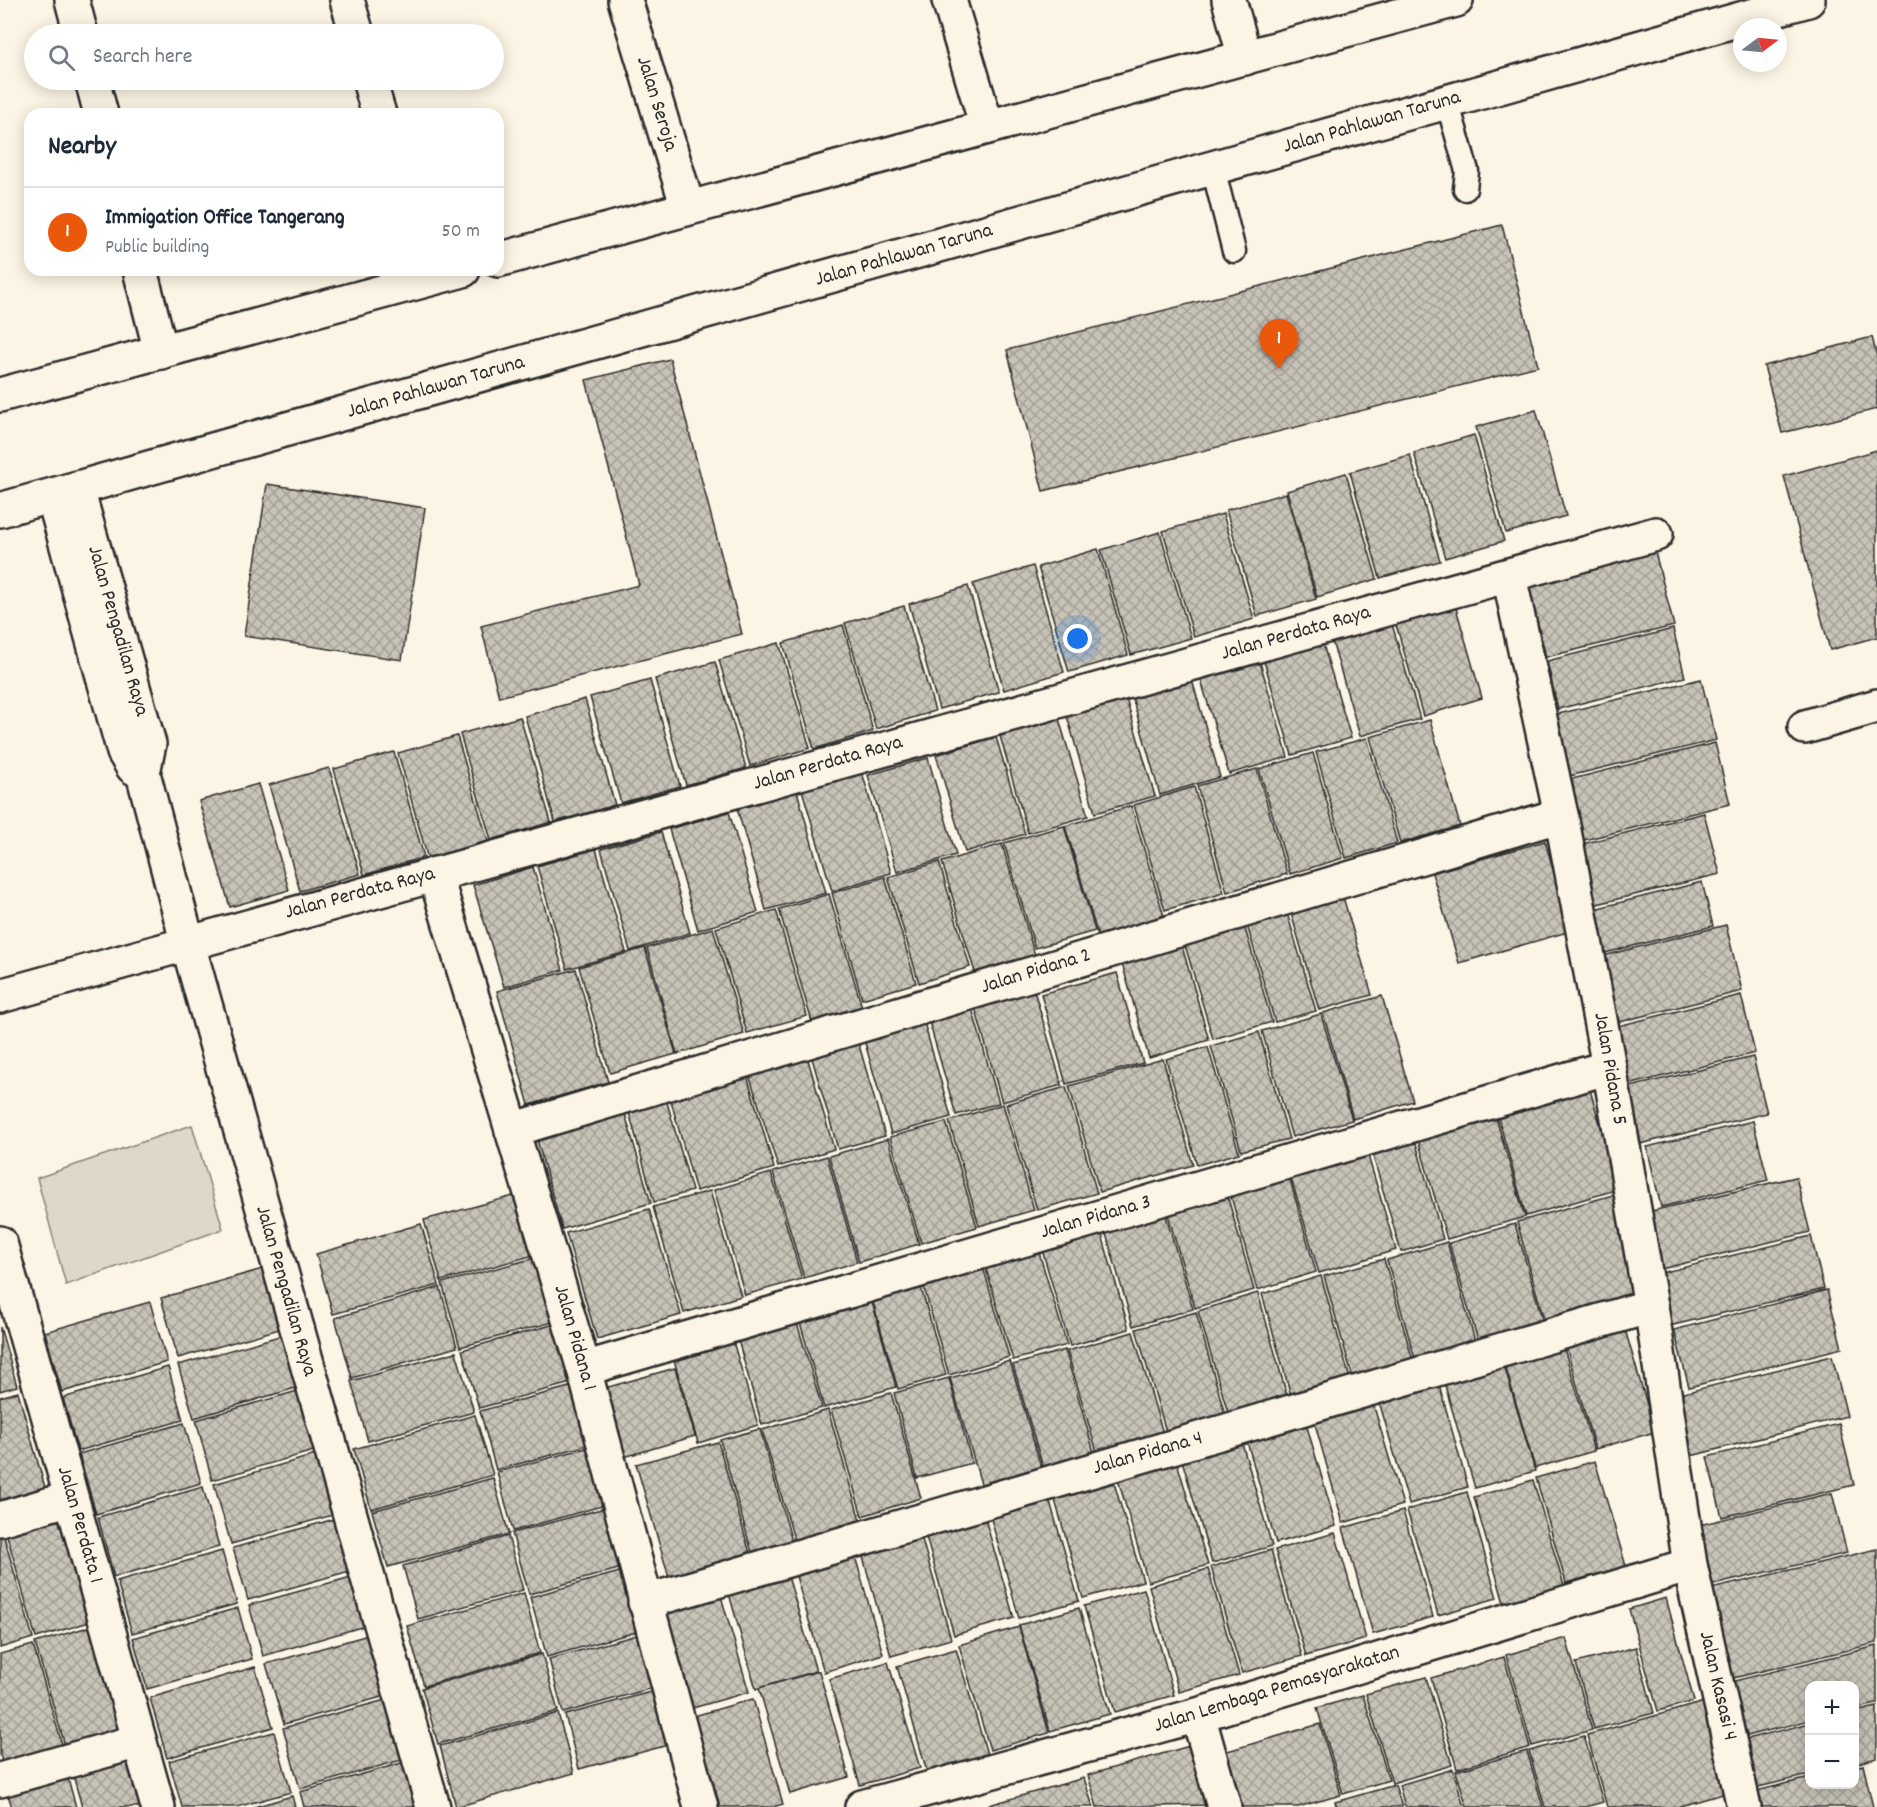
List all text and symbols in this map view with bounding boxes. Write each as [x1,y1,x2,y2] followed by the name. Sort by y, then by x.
[1733,18,1787,72] north arrow
[24,24,504,90] search box
[45,41,78,74] icon: search
[93,42,192,73] text: Search here
[627,53,685,156] street label: Jalan Seroja
[1280,83,1465,163] street label: Jalan Pahlawan Taruna
[48,129,116,166] text: Nearby
[105,203,345,234] text: Immigation Office Tangerang
[812,216,997,296] street label: Jalan Pahlawan Taruna
[65,218,70,246] text: 1
[442,218,480,246] text: 50 m
[105,234,209,262] text: Public building
[1260,320,1298,369] pin: 1
[344,348,529,428] street label: Jalan Pahlawan Taruna
[78,542,156,721] street label: Jalan Pengadilan Raya
[1218,598,1375,670] street label: Jalan Perdata Raya
[1063,624,1092,653] your location
[750,728,907,800] street label: Jalan Perdata Raya
[282,859,439,928] street label: Jalan Perdata Raya
[977,941,1095,1003] street label: Jalan Pidana 2
[1584,1010,1634,1128] street label: Jalan Pidana 5
[1037,1188,1155,1248] street label: Jalan Pidana 3
[246,1202,324,1381] street label: Jalan Pengadilan Raya
[545,1282,603,1394] street label: Jalan Pidana 1
[1090,1424,1206,1484] street label: Jalan Pidana 4
[48,1463,110,1587] street label: Jalan Perdata 1
[1690,1628,1744,1744] street label: Jalan Kasasi 4
[1150,1638,1404,1742] street label: Jalan Lembaga Pemasyarakatan
[1805,1681,1859,1789] map controls
[1805,1681,1859,1735] button: +
[1805,1735,1859,1789] button: −

